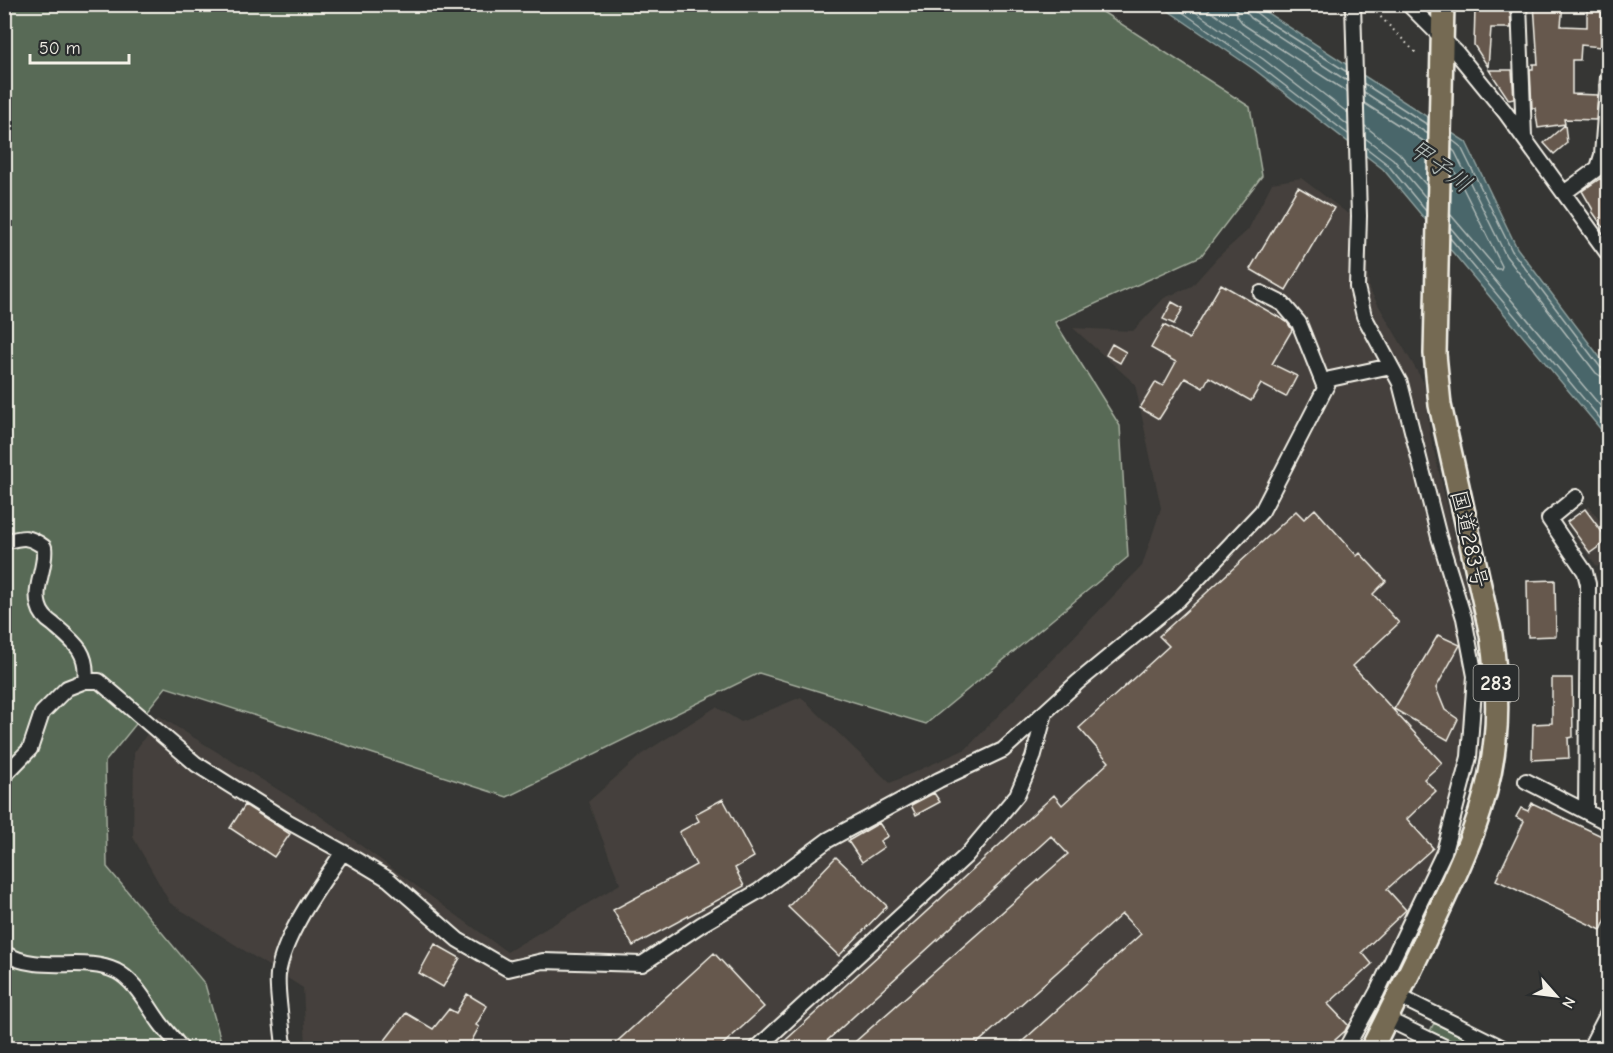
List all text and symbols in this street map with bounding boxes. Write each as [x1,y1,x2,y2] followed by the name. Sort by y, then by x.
[30,27,129,65] scale bar
[39,38,81,59] text: 50 m
[1403,134,1477,198] water label: 甲子川
[1445,488,1493,591] street label: 国道283号
[1474,665,1518,701] road number: 283
[1526,966,1586,1026] north arrow
[1558,994,1579,1011] text: N

